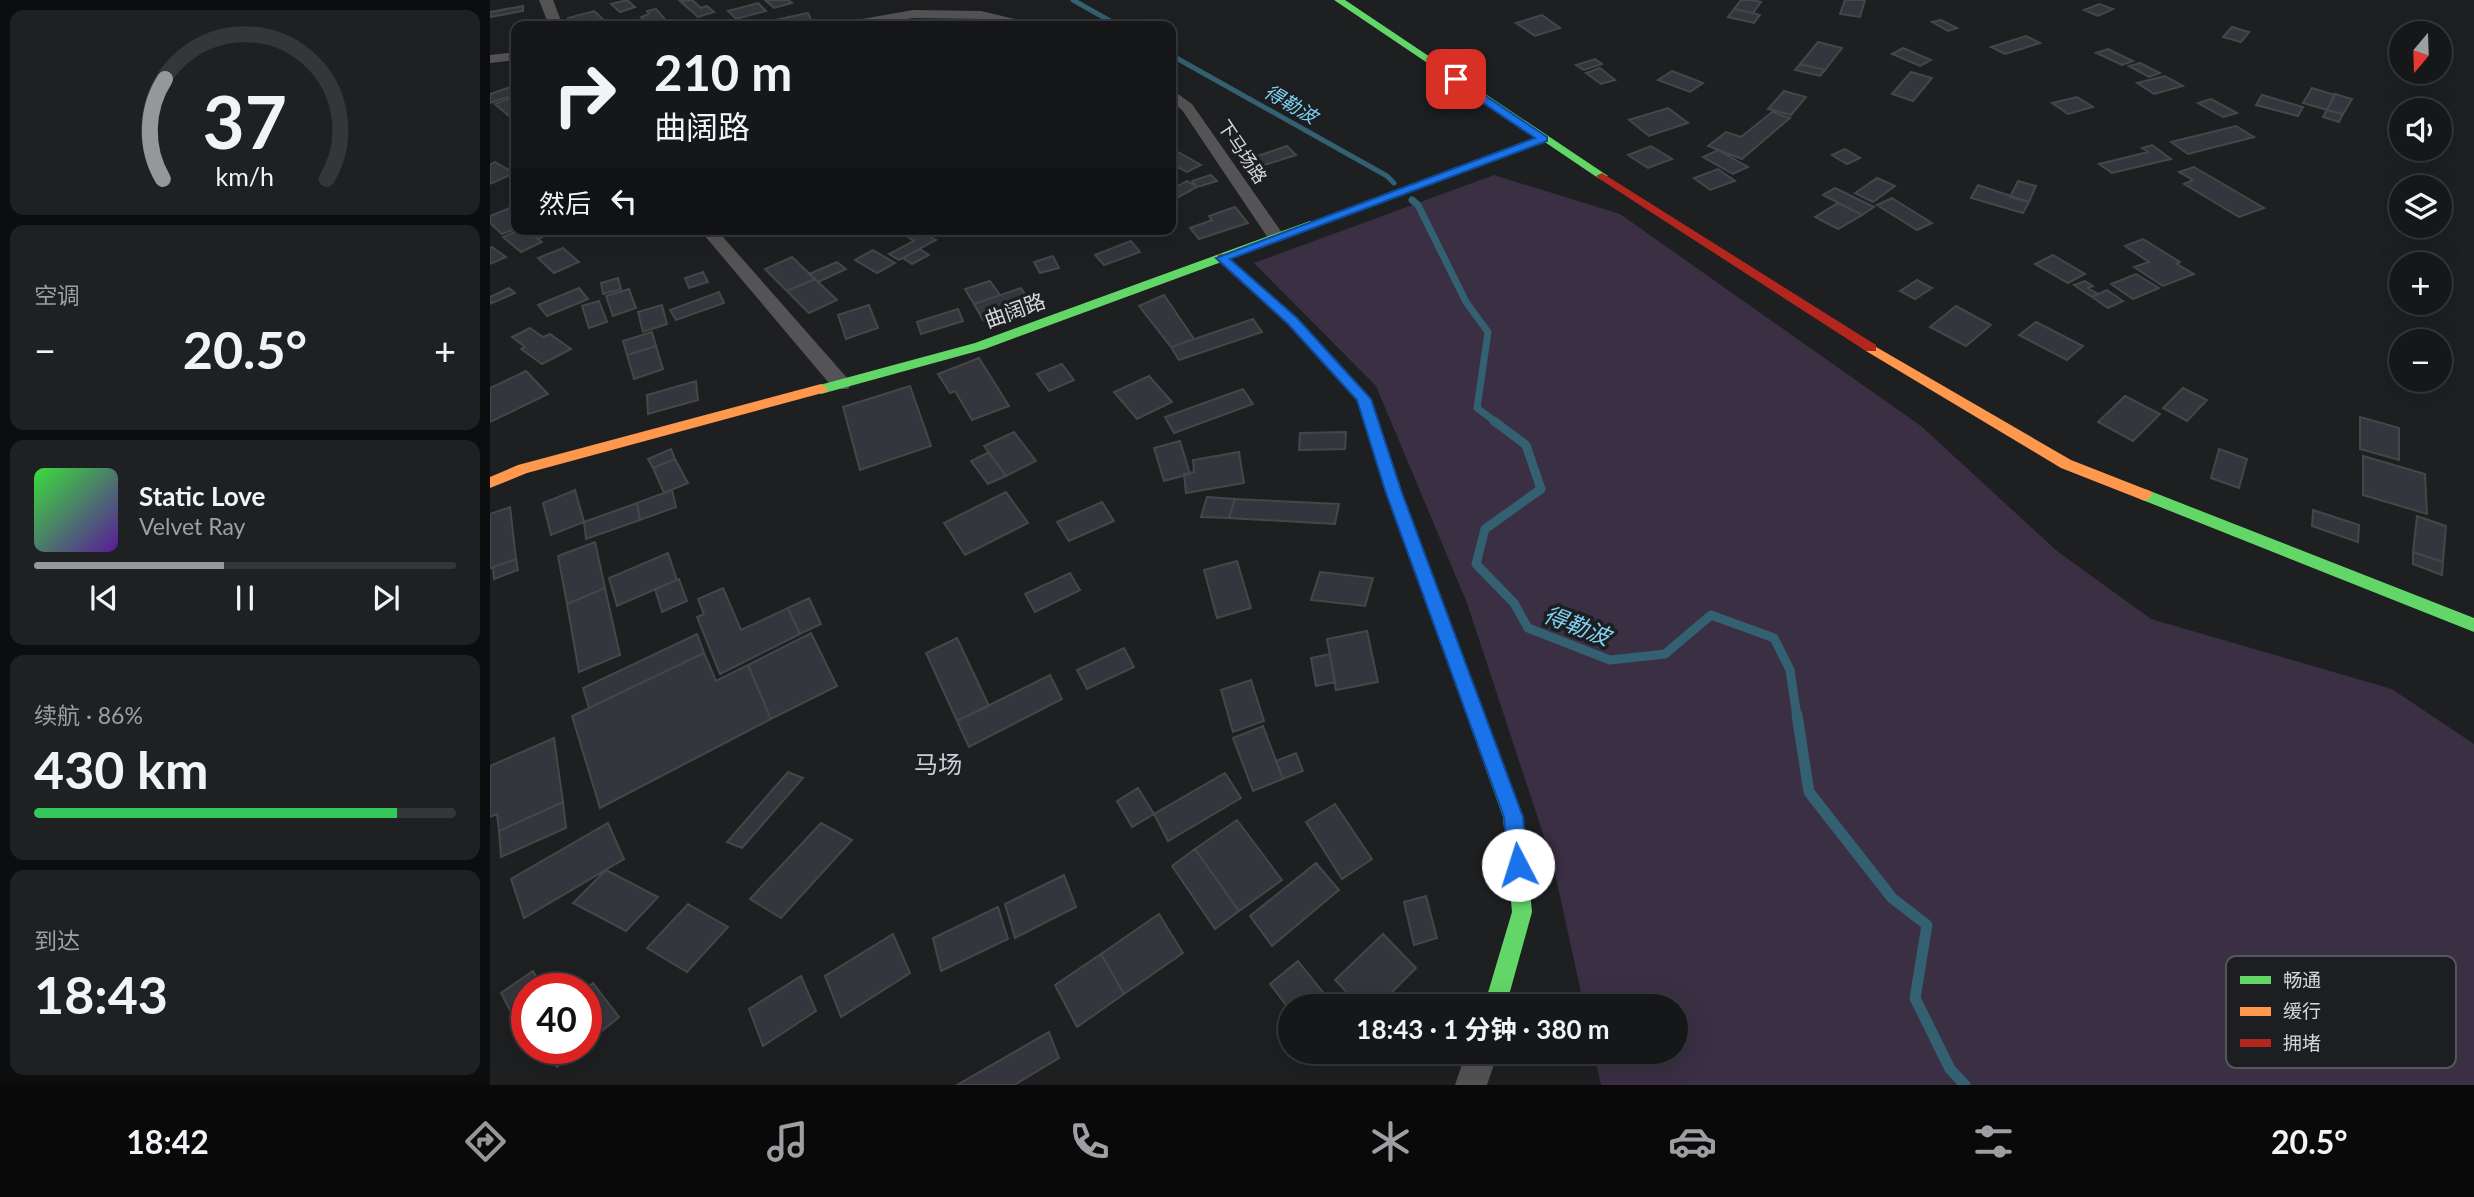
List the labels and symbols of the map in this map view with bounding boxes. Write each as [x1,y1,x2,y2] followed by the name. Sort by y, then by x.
[2389,21,2452,84] north arrow
[1426,49,1486,109] pin
[1261,79,1324,129] water label: 得勒波
[1214,115,1272,187] street label: 下马场路
[981,287,1048,332] street label: 曲阔路
[1540,600,1617,652] water label: 得勒波
[914,749,962,778] district label: 马场
[1481,828,1555,902] position arrow
[2226,956,2456,1068] legend
[2283,968,2321,991] text: 畅通
[511,973,602,1064] speed limit sign: 40
[2283,999,2321,1022] text: 缓行
[2283,1031,2321,1054] text: 拥堵

